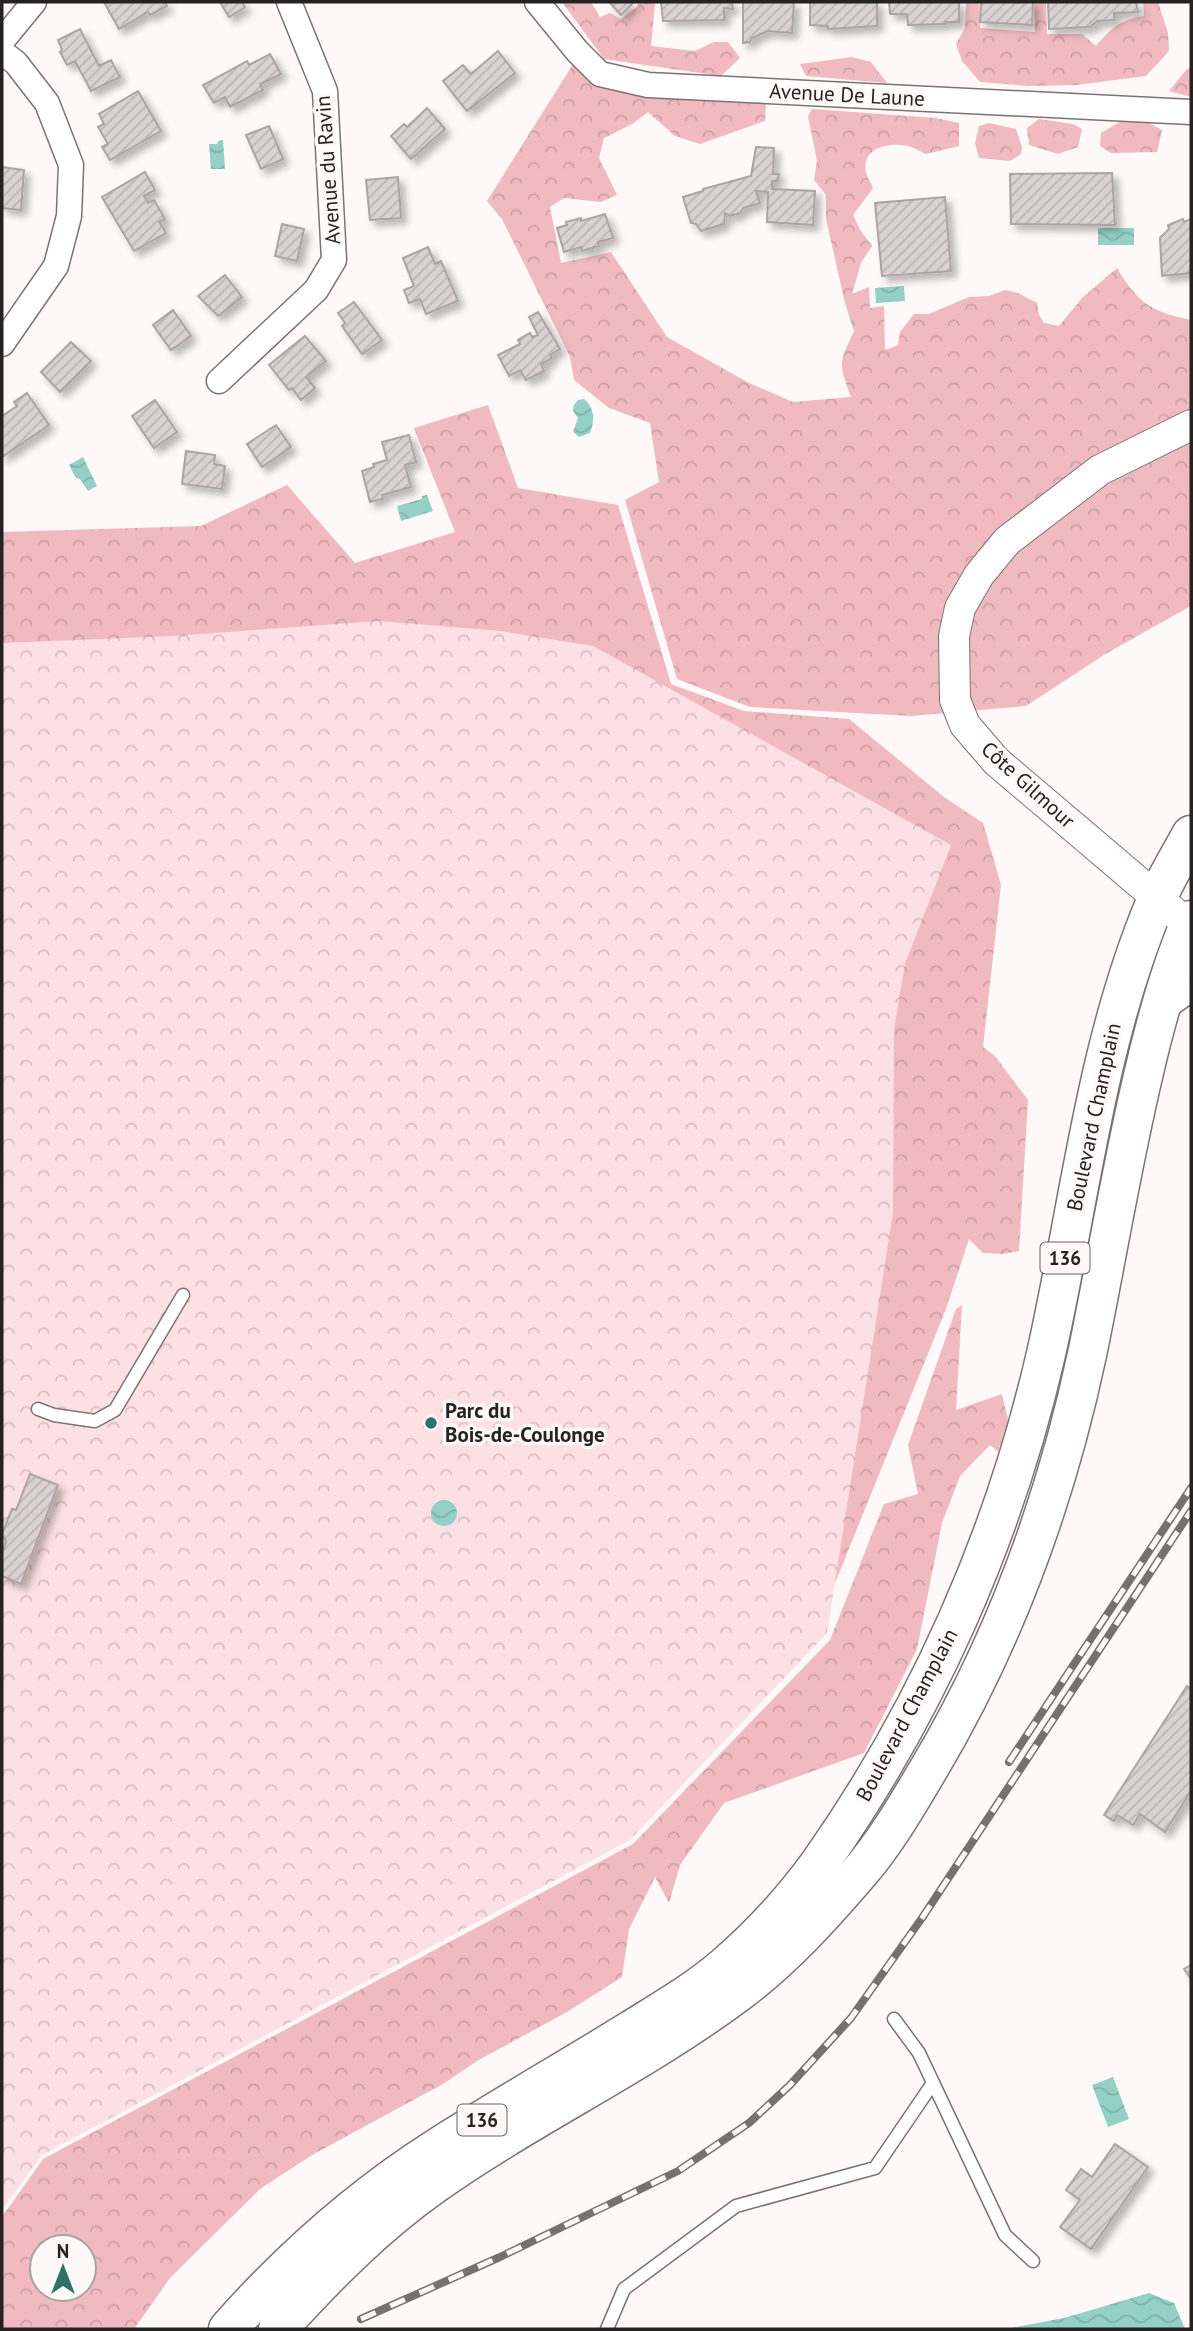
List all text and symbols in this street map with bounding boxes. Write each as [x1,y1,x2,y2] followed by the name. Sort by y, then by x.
[769,77,925,112] street label: Avenue De Laune
[309,95,346,245] street label: Avenue du Ravin
[976,735,1081,834] street label: Côte Gilmour
[1060,1020,1127,1213] street label: Boulevard Champlain
[1040,1242,1090,1274] road number: 136
[445,1397,605,1448] place label: Parc du Bois-de-Coulonge
[423,1415,439,1431] marker: Parc du Bois-de-Coulonge
[850,1624,963,1806] street label: Boulevard Champlain
[458,2104,506,2136] road number: 136
[28,2233,98,2303] north arrow
[57,2239,69,2263] text: N

